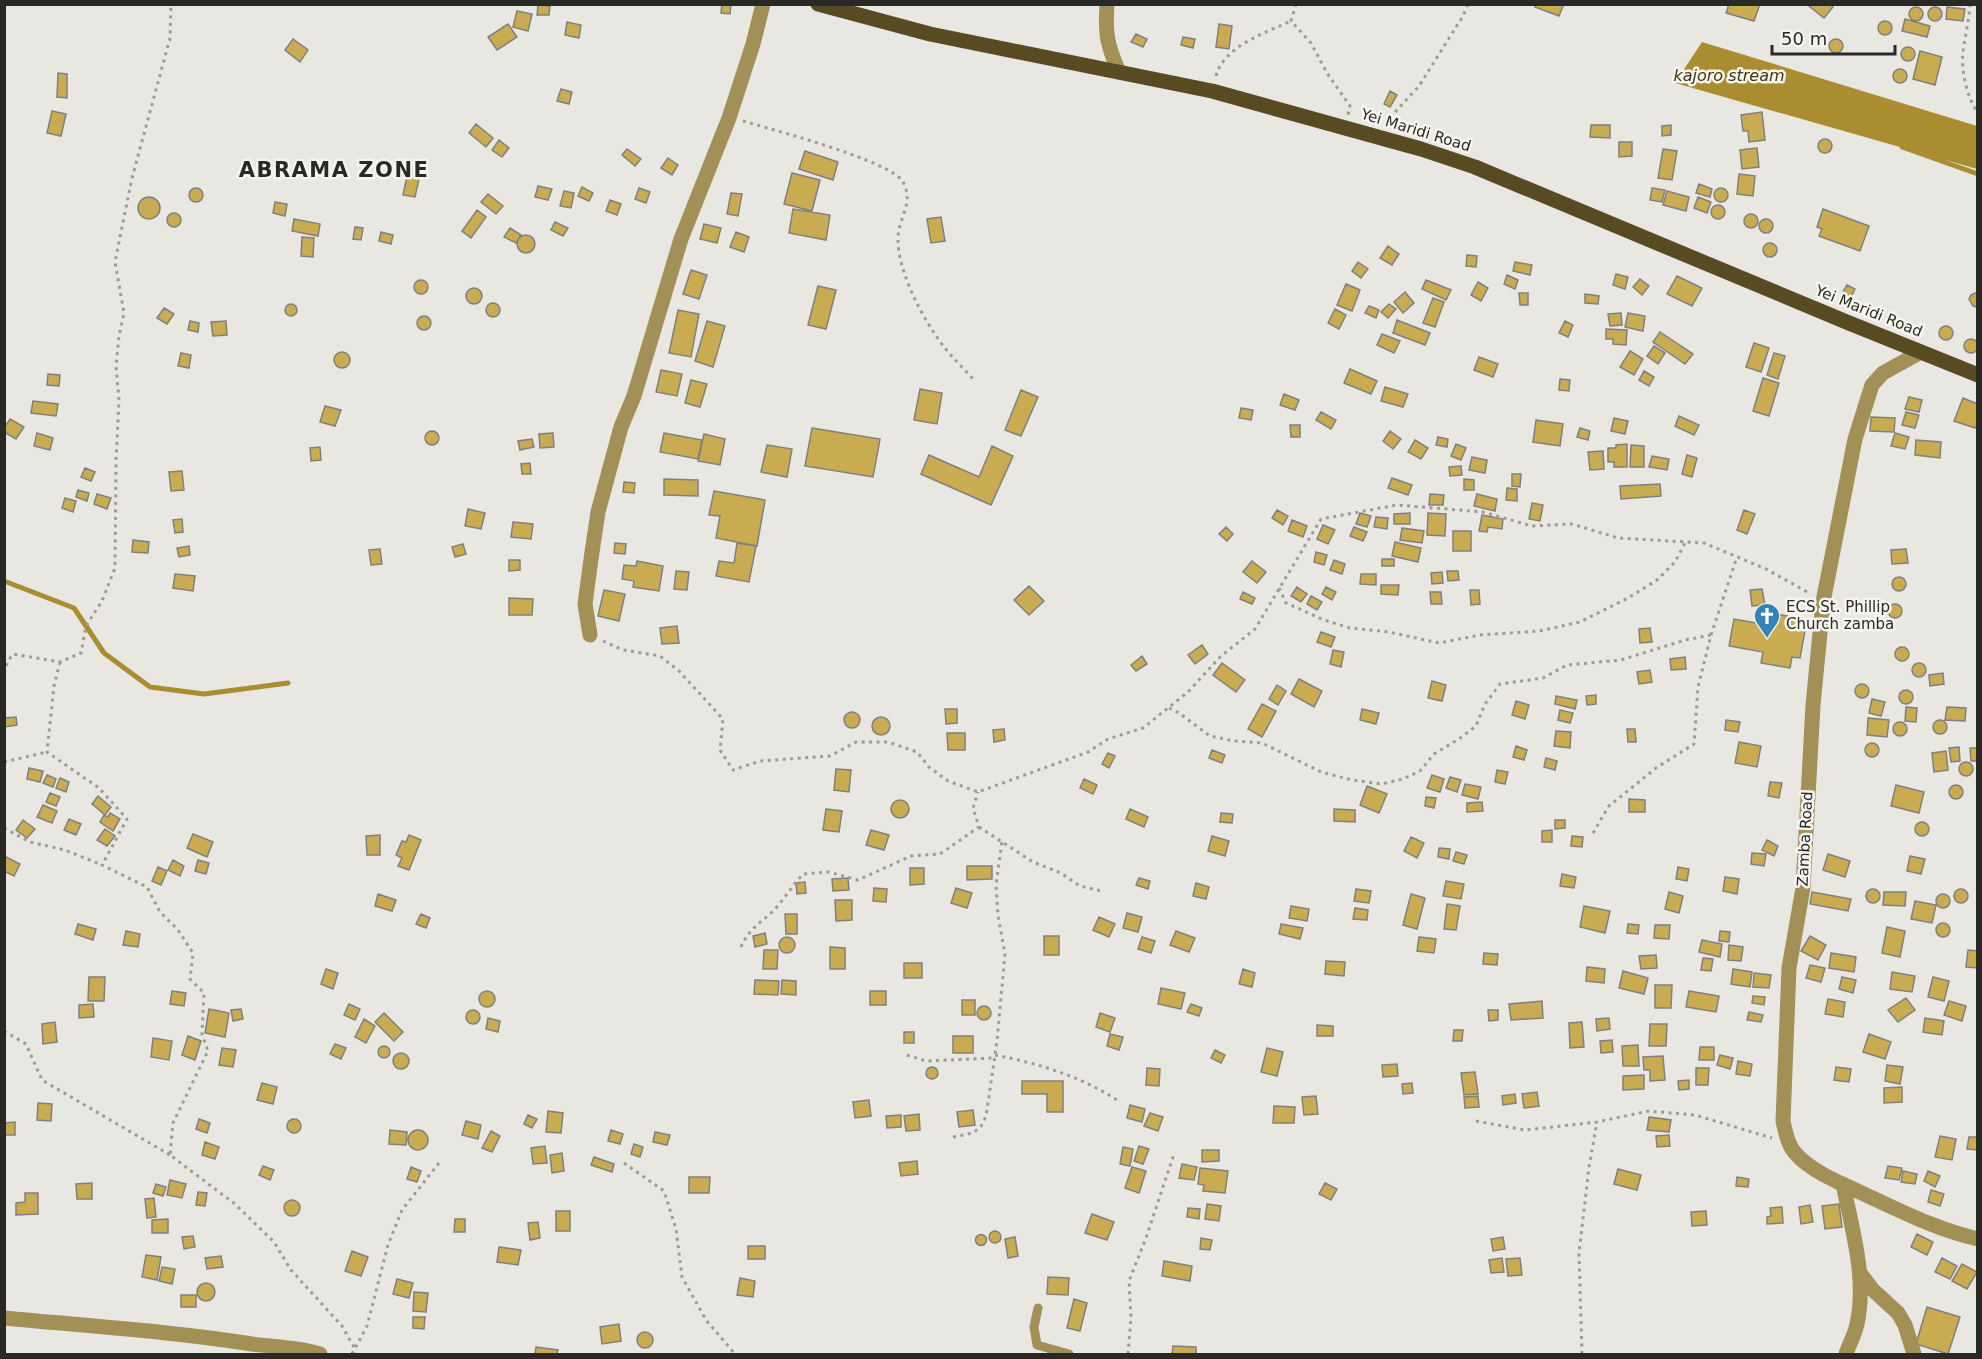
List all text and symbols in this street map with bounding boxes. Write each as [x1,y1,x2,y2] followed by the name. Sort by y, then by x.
[1772,18,1895,56] scale bar
[1781,28,1827,49] text: 50 m
[1673,66,1785,85] water label: kajoro stream
[1358,104,1473,155] street label: Yei Maridi Road
[239,158,429,182] district label: ABRAMA ZONE
[1812,281,1925,341] street label: Yei Maridi Road
[1786,598,1894,633] place label: ECS St. Phillip Church zamba
[1752,601,1782,639] church icon: ECS St. Phillip Church zamba
[1794,791,1816,887] street label: Zamba Road

